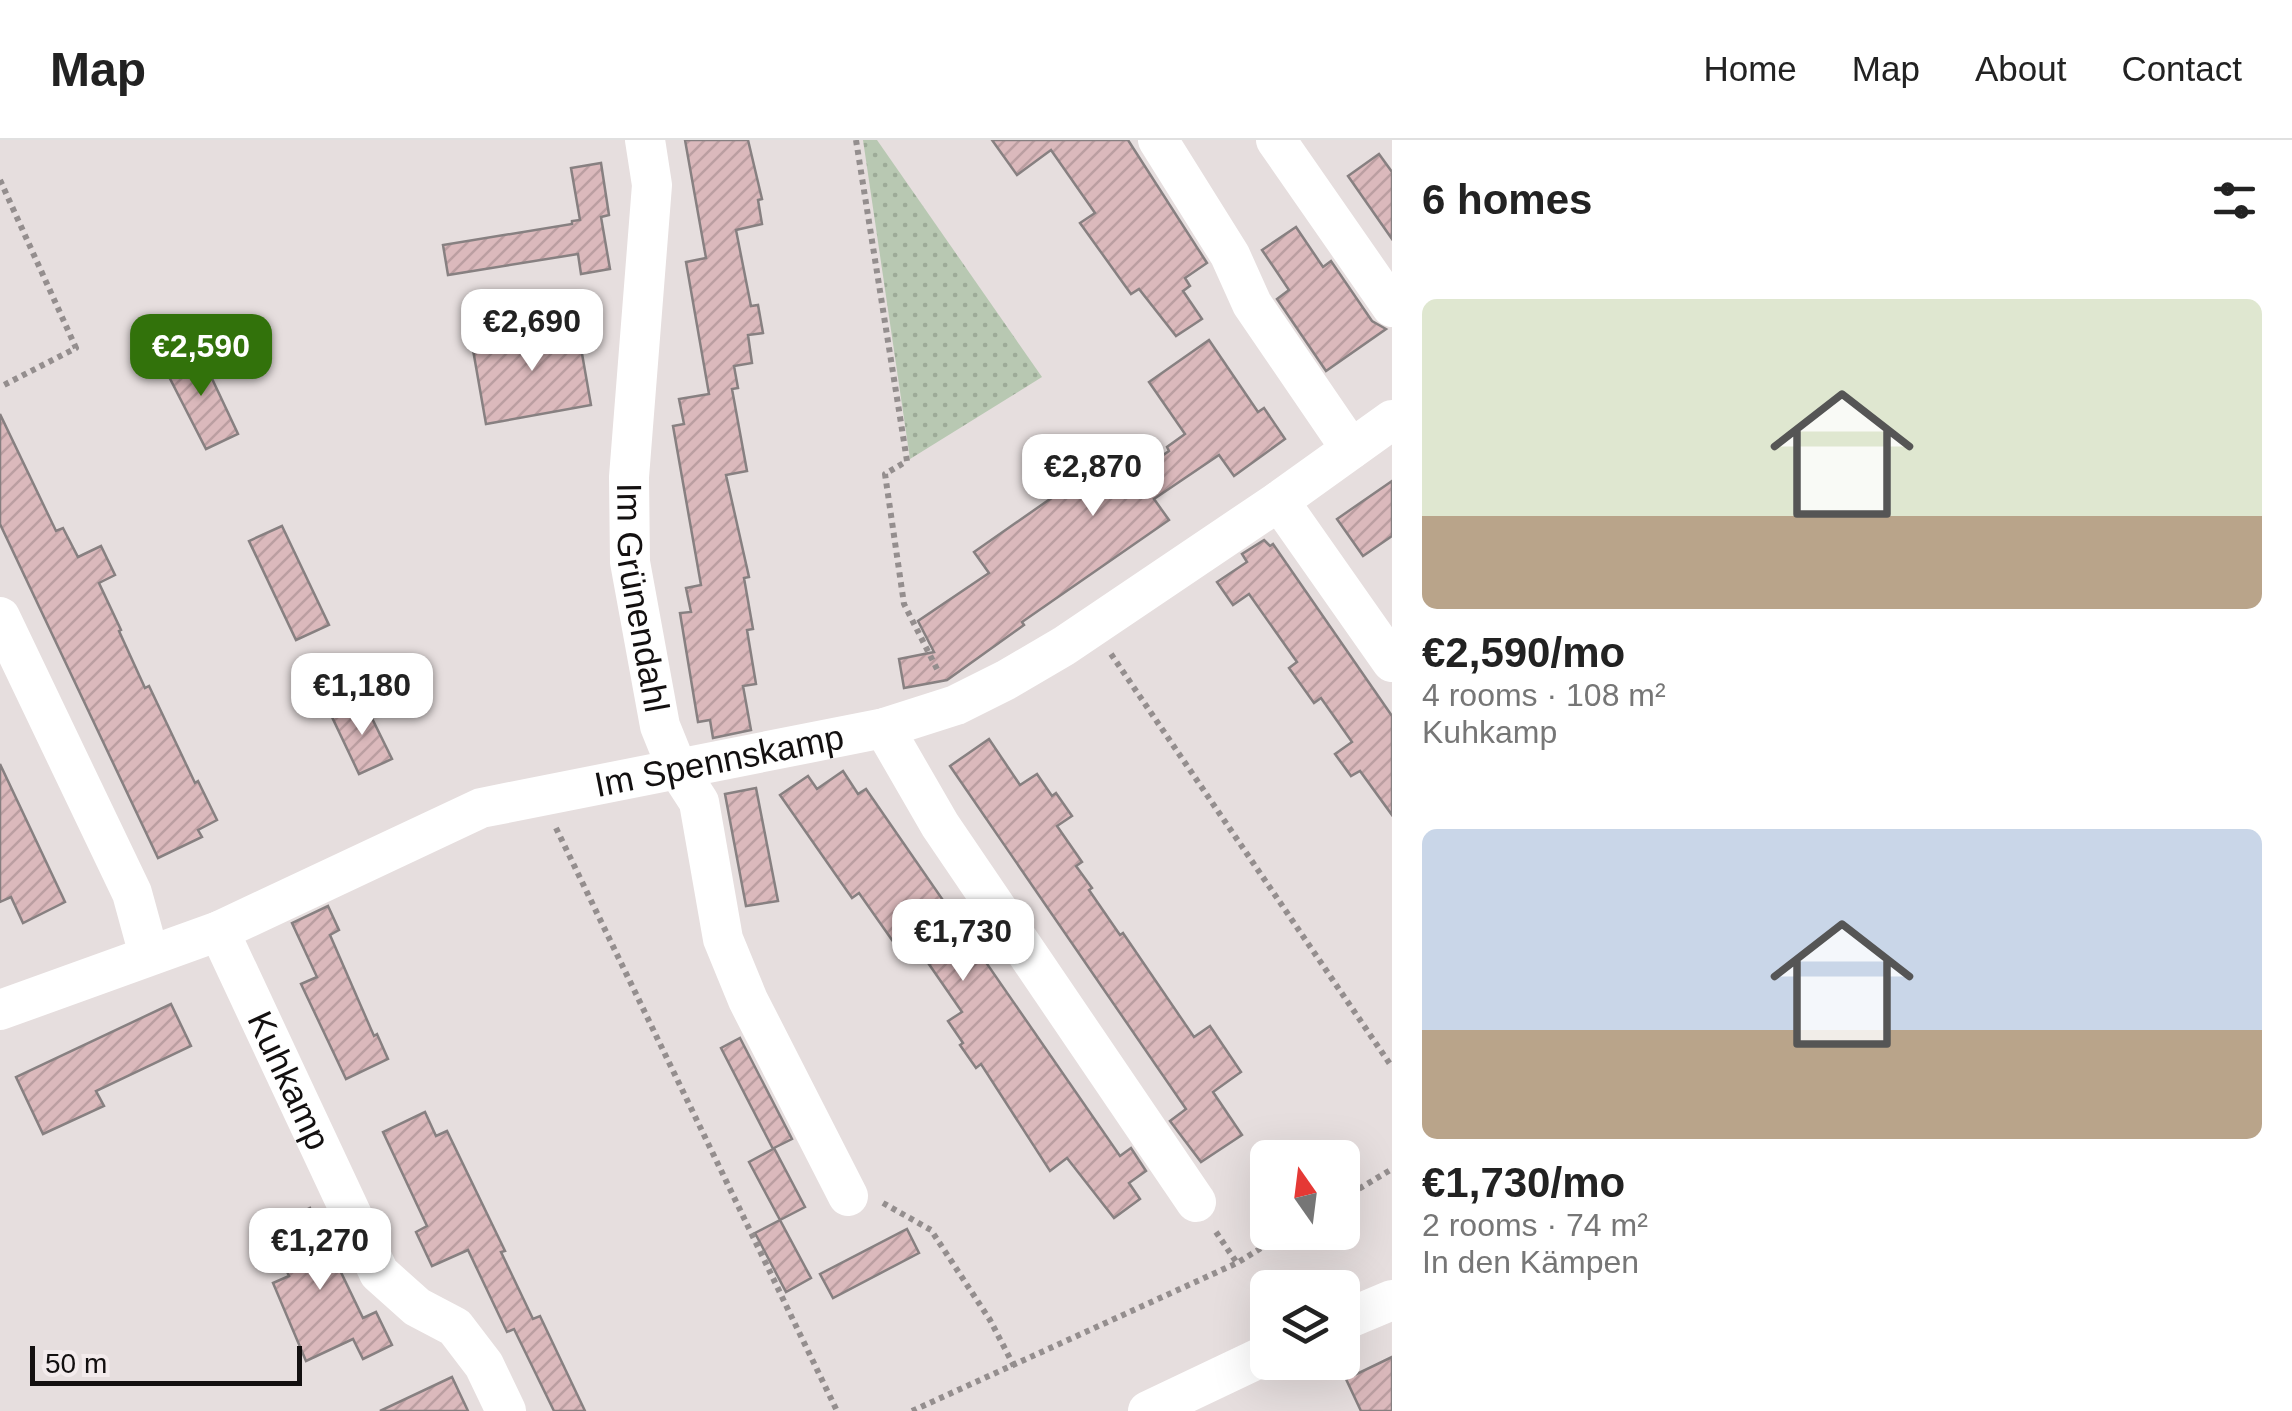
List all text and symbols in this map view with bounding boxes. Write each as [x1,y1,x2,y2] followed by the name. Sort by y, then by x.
[50,43,146,96] text: Map
[1703,49,1797,88] text: Home
[1852,49,1920,88] text: Map
[1975,49,2066,88] text: About
[2121,49,2242,88] text: Contact
[2207,173,2262,228] icon: filters
[1422,176,1592,223] text: 6 homes
[451,289,613,374] pin: €2,690
[483,303,581,339] text: €2,690
[120,314,282,399] pin: €2,590
[152,328,250,364] text: €2,590
[1752,364,1932,544] icon: home
[1012,434,1174,519] pin: €2,870
[1044,448,1142,484] text: €2,870
[610,483,677,715] street label: Im Grünendahl
[1422,629,1625,676] text: €2,590/mo
[281,653,443,738] pin: €1,180
[313,667,411,703] text: €1,180
[1422,677,1666,713] text: 4 rooms · 108 m²
[1422,714,1557,750] text: Kuhkamp
[591,716,847,804] street label: Im Spennskamp
[1752,894,1932,1074] icon: home
[882,899,1044,984] pin: €1,730
[914,913,1012,949] text: €1,730
[240,1005,338,1155] street label: Kuhkamp
[1250,1140,1360,1250] north arrow
[1250,1140,1360,1380] map controls
[1422,1159,1625,1206] text: €1,730/mo
[1422,1207,1648,1243] text: 2 rooms · 74 m²
[239,1208,401,1293] pin: €1,270
[271,1222,369,1258] text: €1,270
[1422,1244,1639,1280] text: In den Kämpen
[1250,1270,1360,1380] button: layers
[30,1341,302,1386] scale bar
[45,1348,107,1379] text: 50 m

